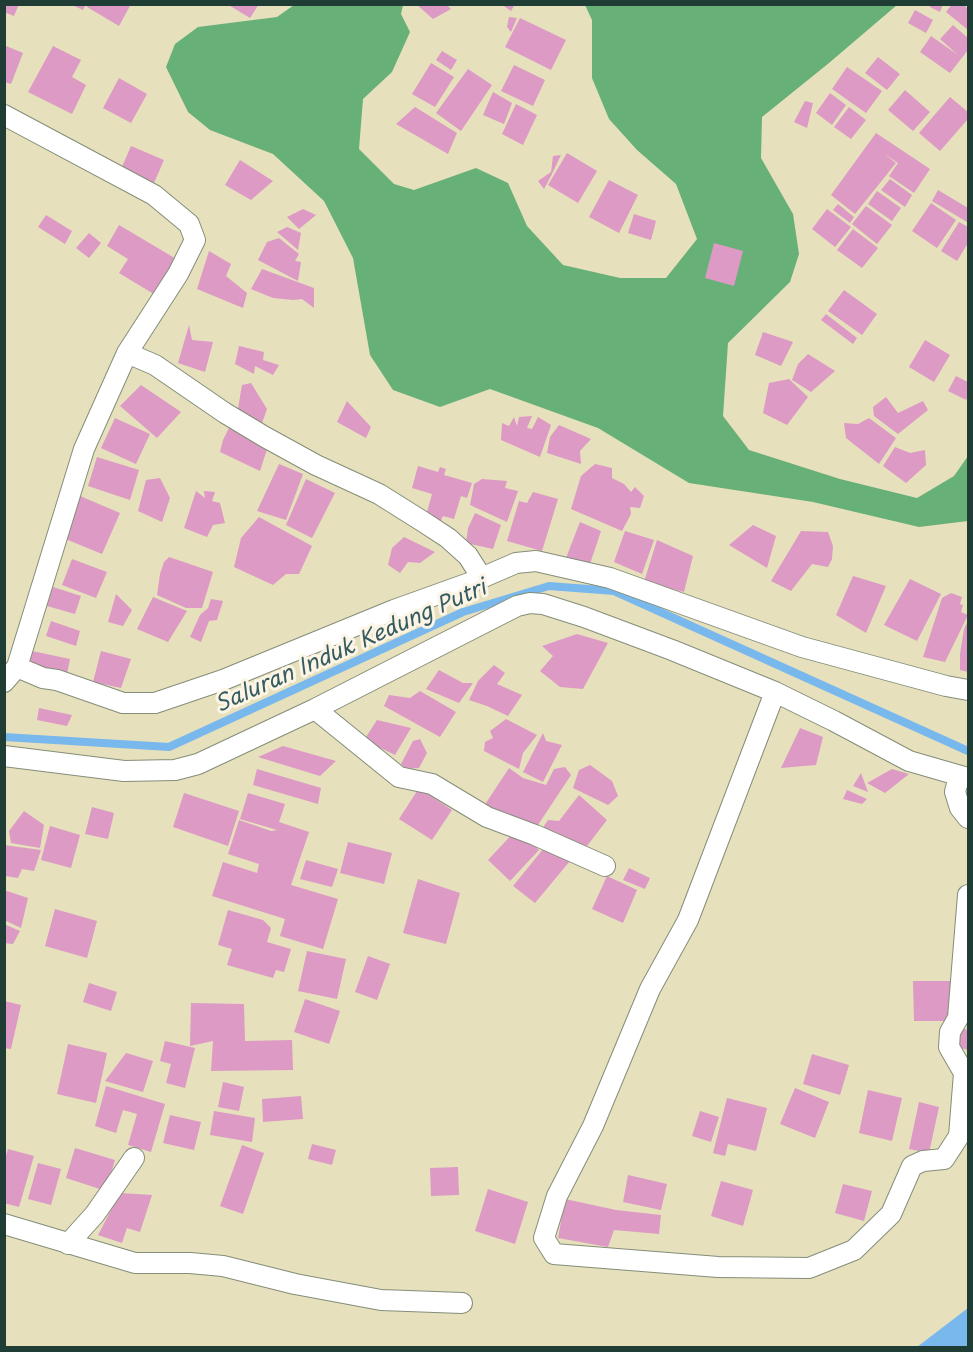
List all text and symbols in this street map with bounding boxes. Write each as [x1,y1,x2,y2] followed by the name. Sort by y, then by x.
[211,575,491,719] water label: Saluran Induk Kedung Putri

